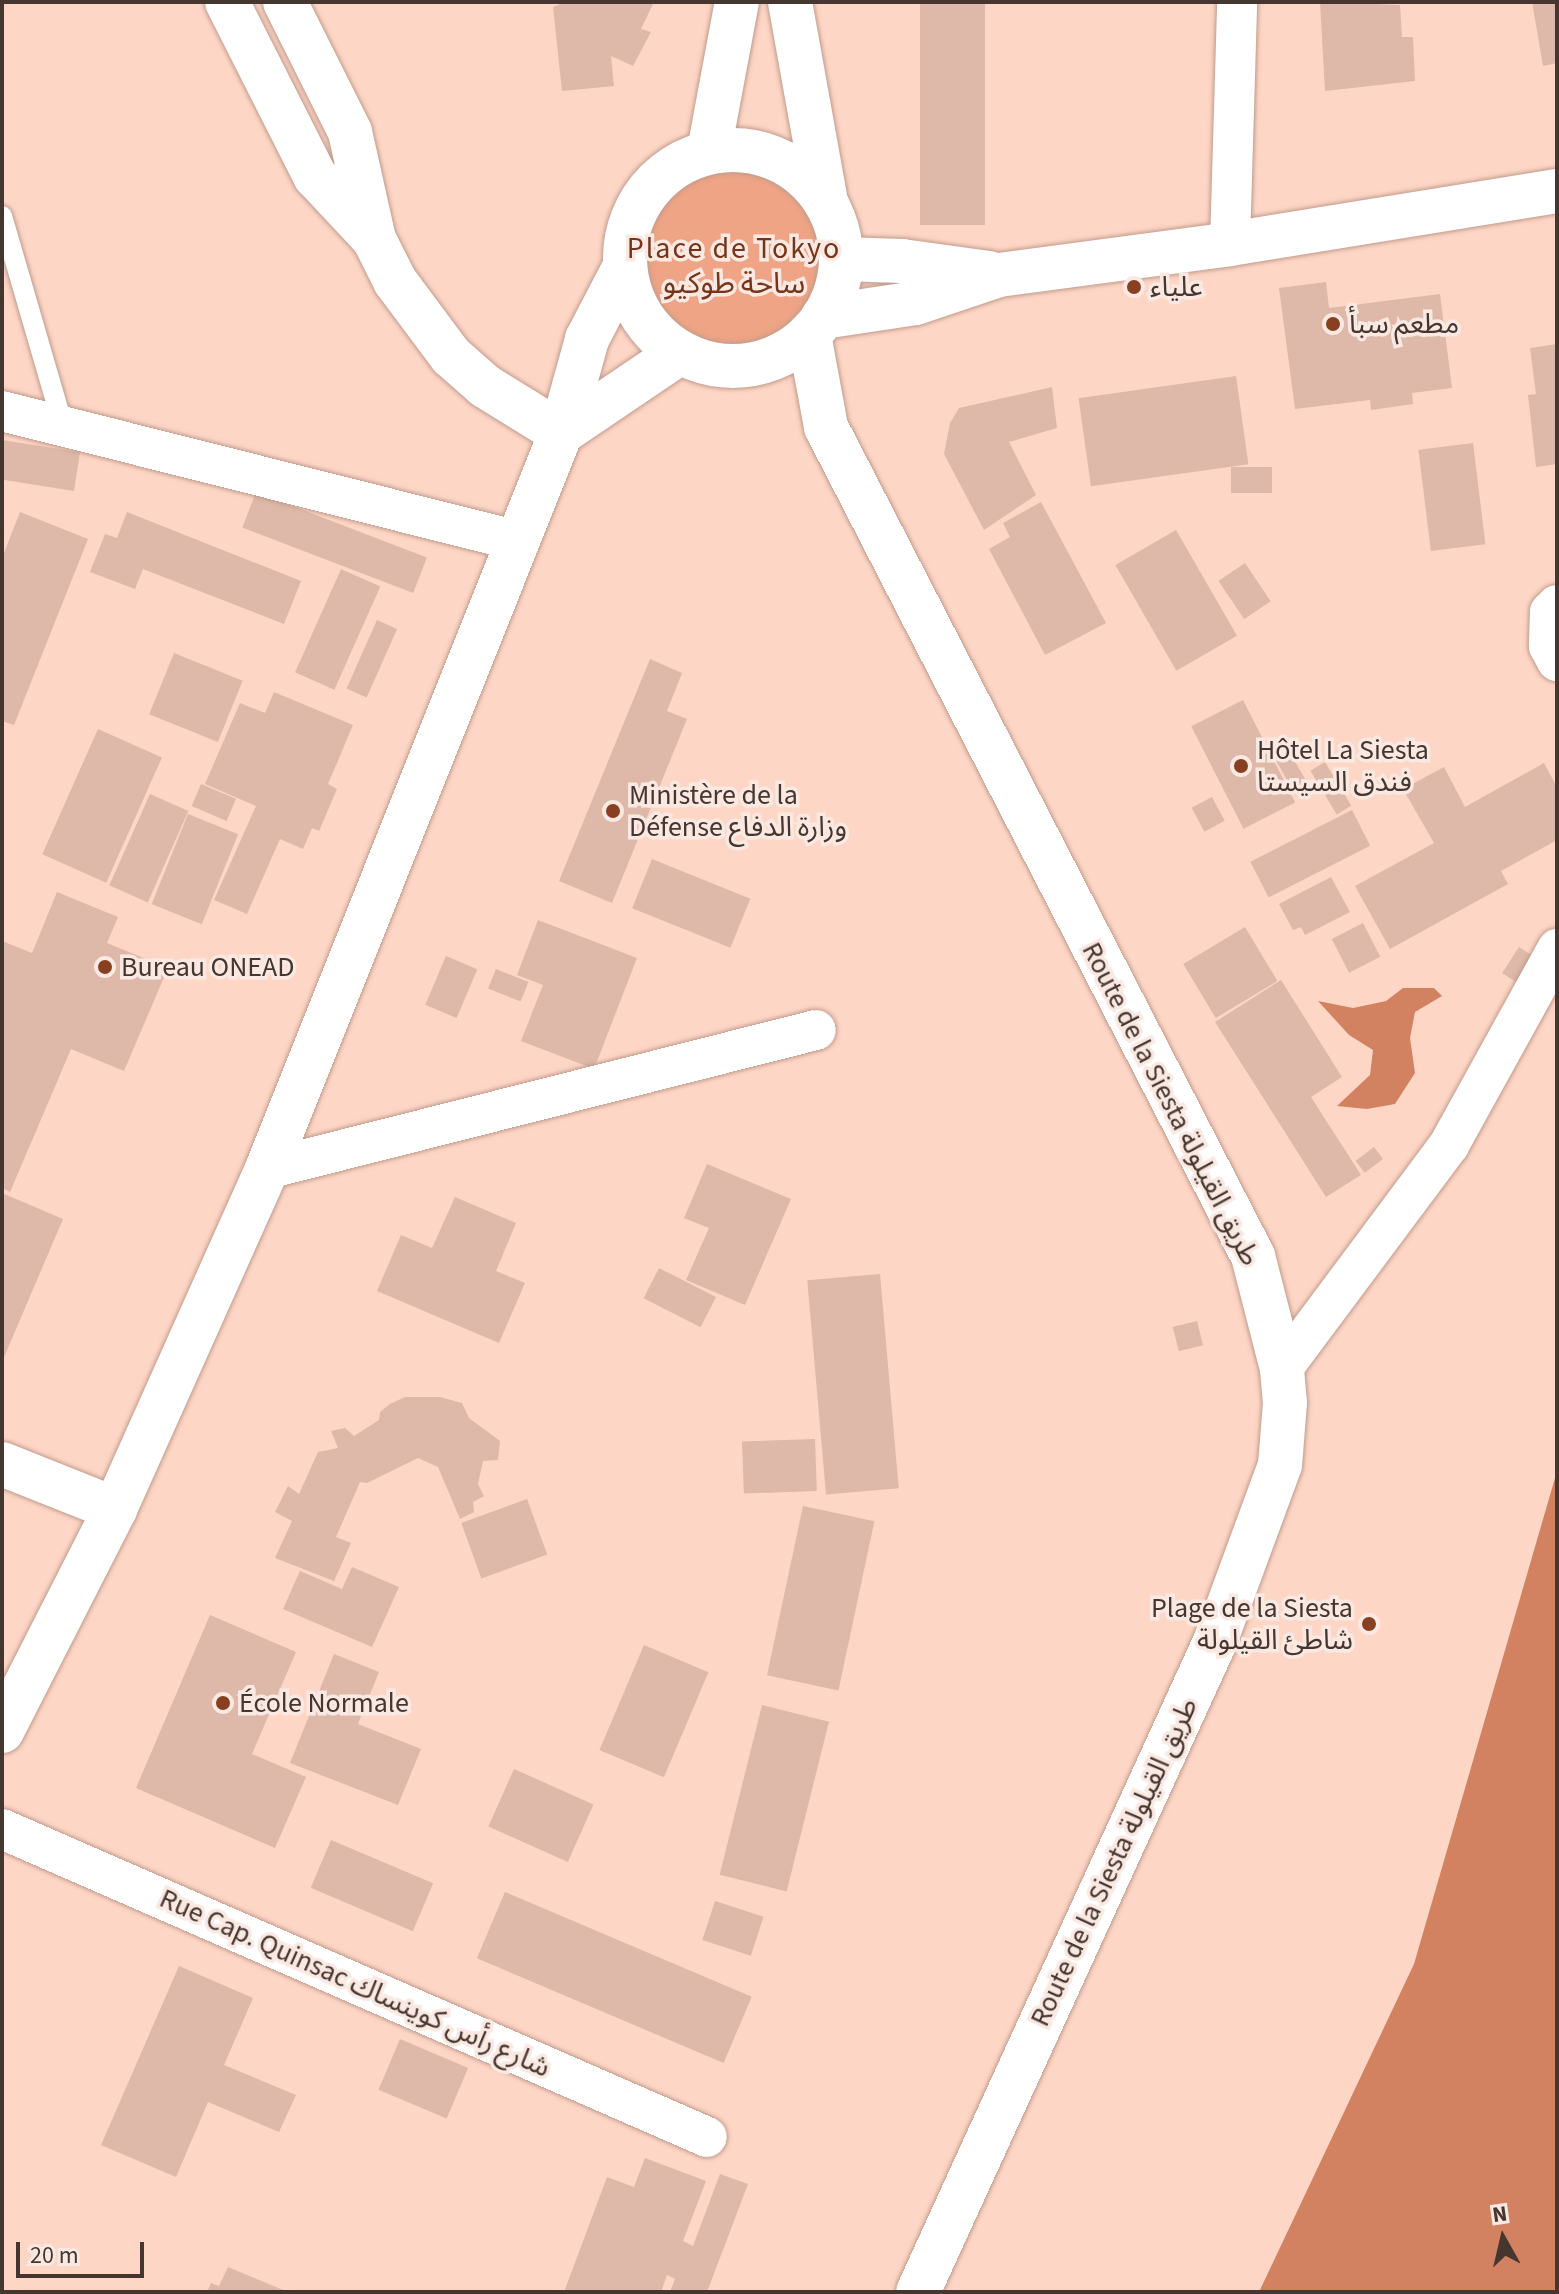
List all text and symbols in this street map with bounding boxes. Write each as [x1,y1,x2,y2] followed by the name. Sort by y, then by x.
[627,231,841,302] district label: Place de Tokyo ساحة طوكيو
[1150,270,1203,304] place label: علياء
[1125,278,1143,296] marker: علياء
[1349,307,1459,341] place label: مطعم سبأ
[1324,315,1342,333] marker: مطعم سبأ
[1257,733,1429,799] place label: Hôtel La Siesta فندق السيستا
[1232,757,1250,775] marker: Hôtel La Siesta فندق السيستا
[629,778,847,844] place label: Ministère de la Défense وزارة الدفاع
[604,802,622,820] marker: Ministère de la Défense وزارة الدفاع
[1075,937,1267,1271] street label: Route de la Siesta طريق القيلولة
[121,950,294,984] place label: Bureau ONEAD
[96,958,114,976] marker: Bureau ONEAD
[1151,1591,1353,1657] place label: Plage de la Siesta شاطئ القيلولة
[1360,1615,1378,1633] marker: Plage de la Siesta شاطئ القيلولة
[239,1686,409,1720] place label: École Normale
[1023,1692,1205,2032] street label: Route de la Siesta طريق القيلولة
[214,1694,232,1712] marker: École Normale
[155,1881,555,2085] street label: Rue Cap. Quinsac شارع رأس كوينساك
[1490,2197,1509,2231] text: N
[1463,2198,1543,2278] north arrow
[20,2226,148,2276] scale bar
[30,2238,79,2273] text: 20 m

